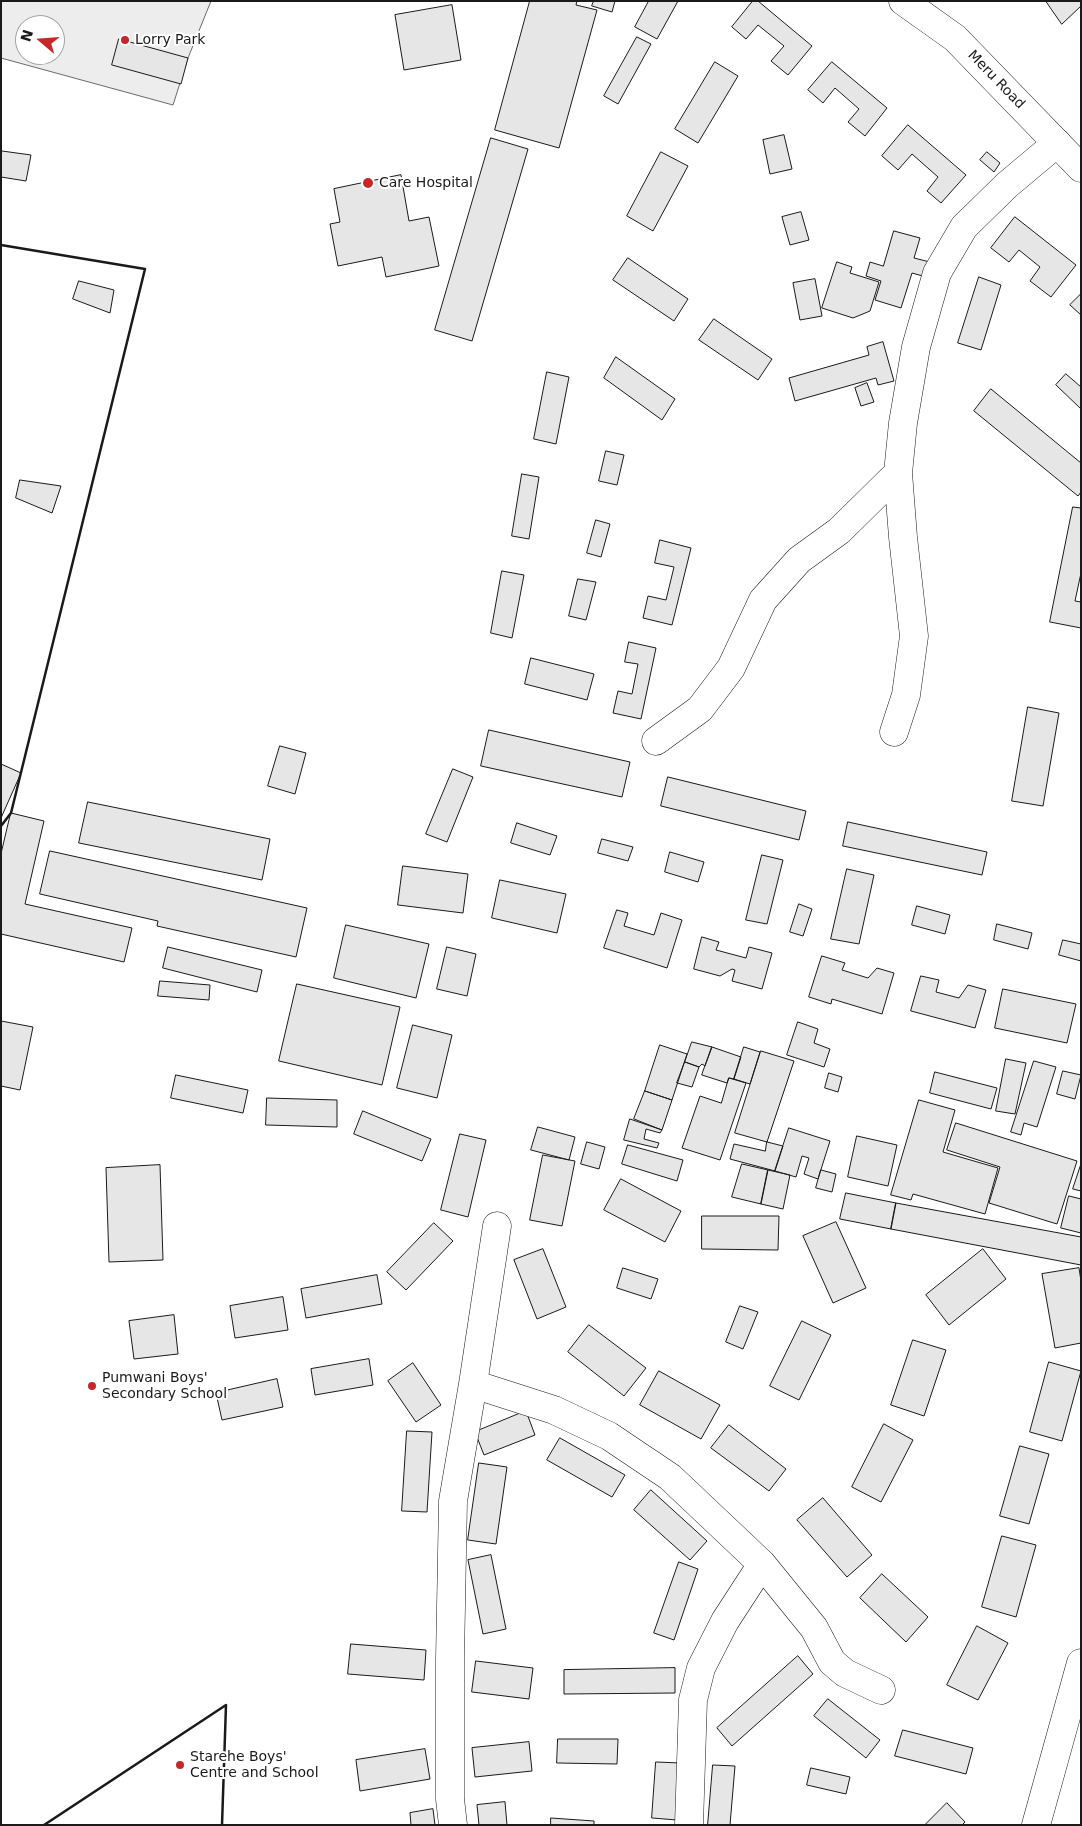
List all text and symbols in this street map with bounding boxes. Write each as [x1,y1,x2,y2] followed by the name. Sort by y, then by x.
[15,15,65,65] north arrow
[17,28,36,44] text: N
[135,32,205,48] place label: Lorry Park
[119,34,131,46] marker: Lorry Park
[964,47,1028,113] street label: Meru Road
[379,175,473,191] place label: Care Hospital
[361,176,375,190] marker: Care Hospital
[102,1370,227,1402] place label: Pumwani Boys' Secondary School
[86,1380,98,1392] marker: Pumwani Boys' Secondary School
[190,1749,319,1781] place label: Starehe Boys' Centre and School
[174,1759,186,1771] marker: Starehe Boys' Centre and School

